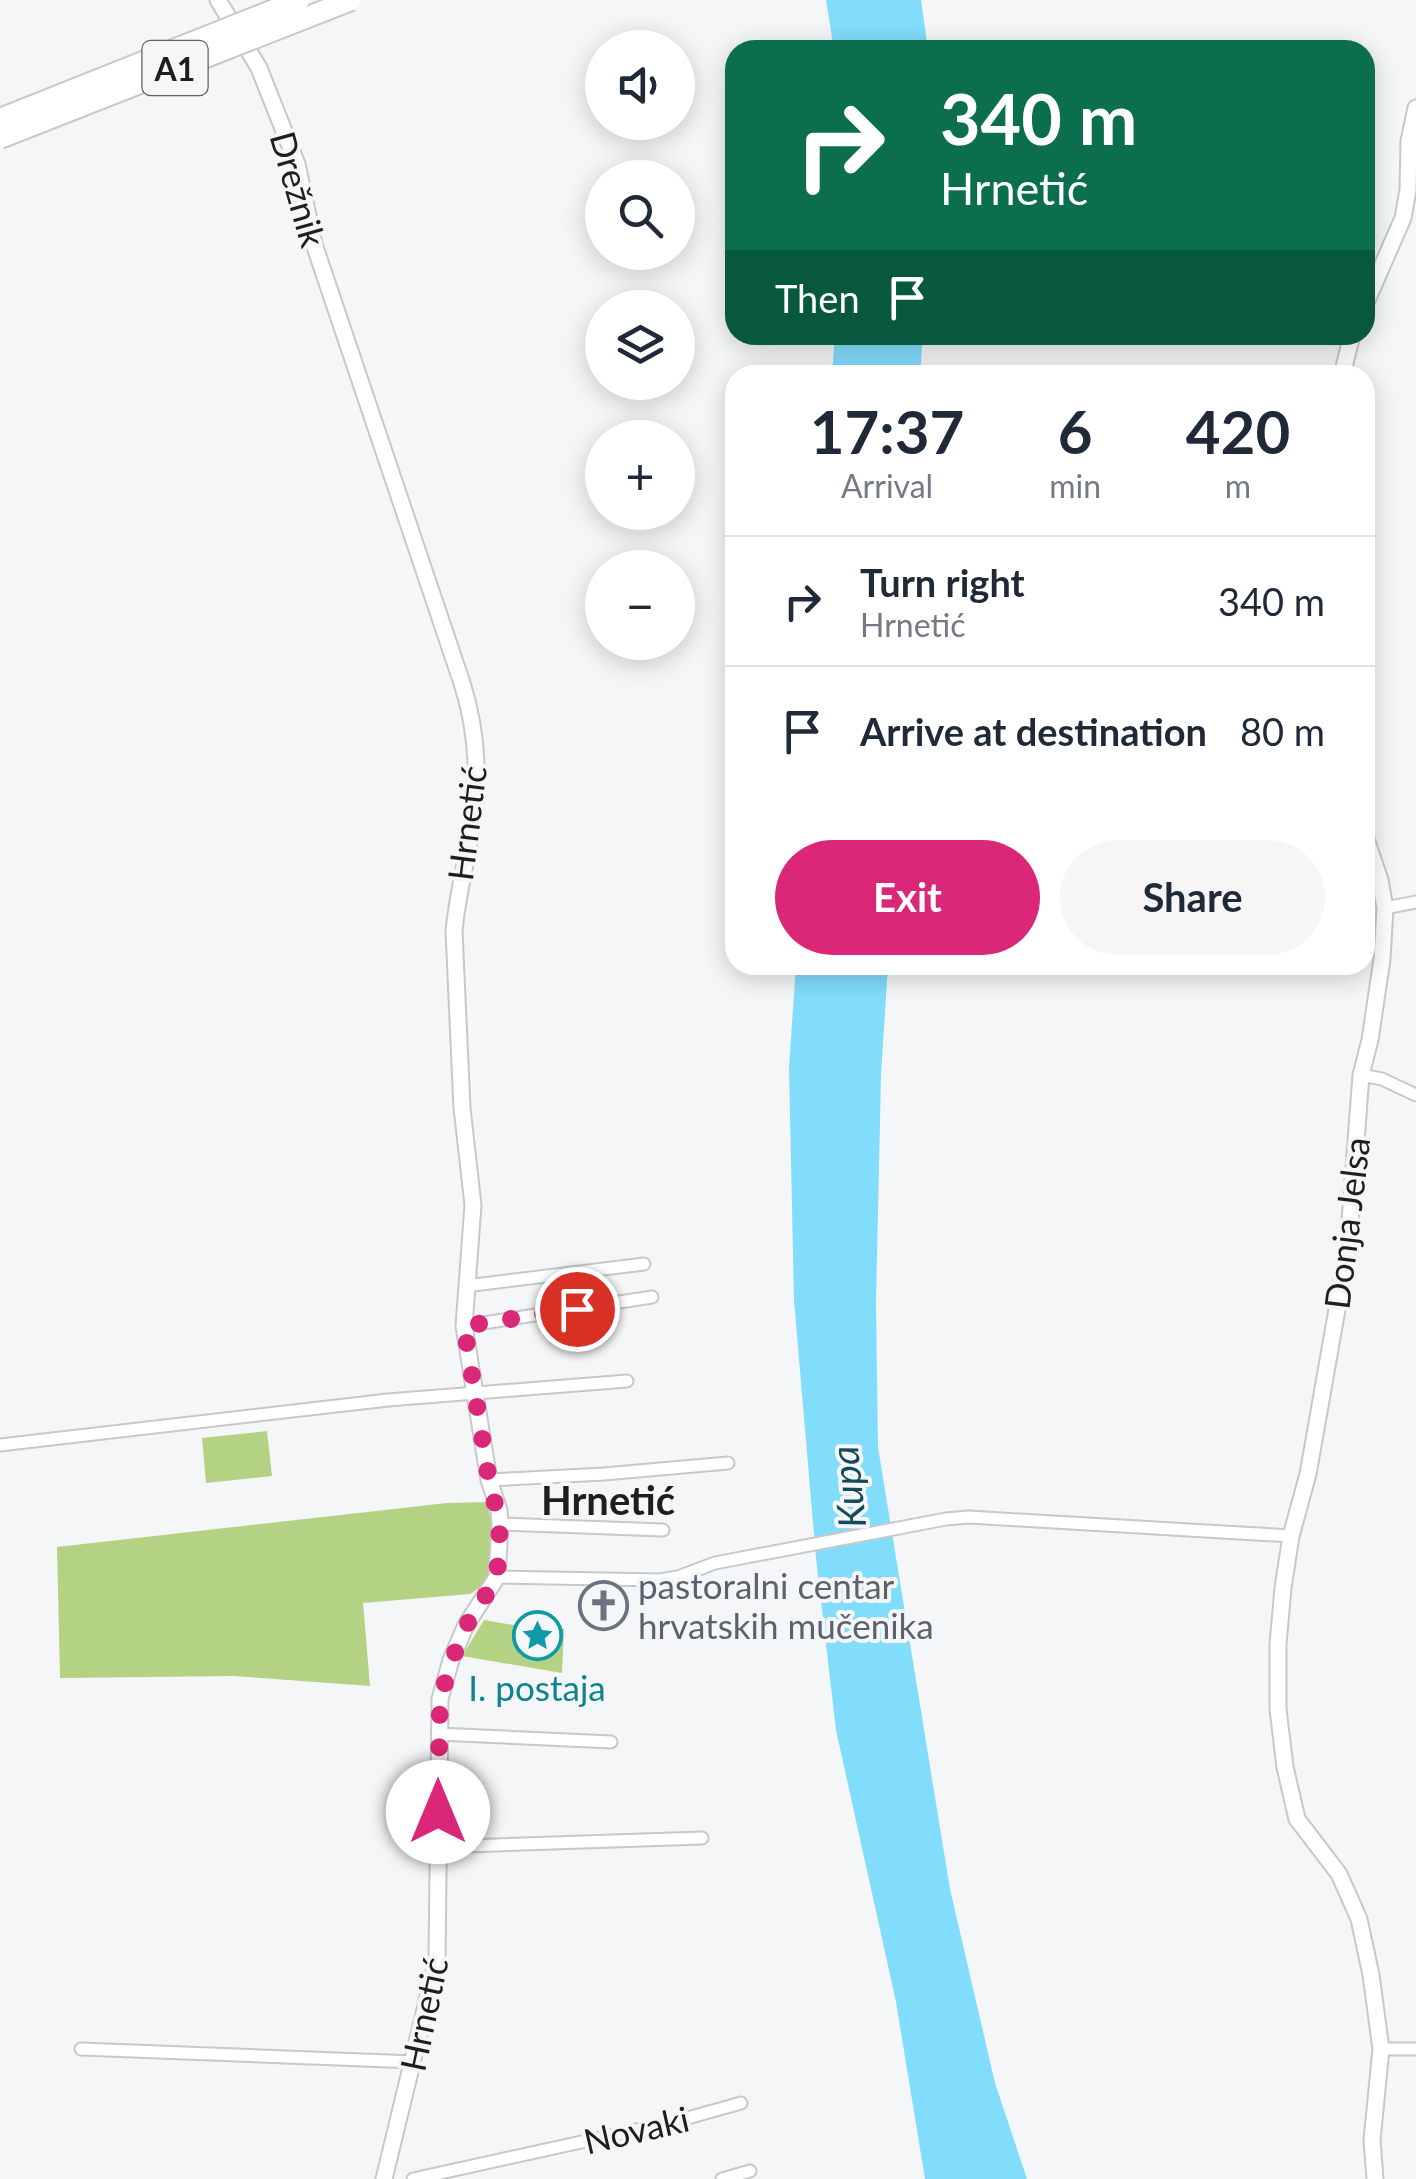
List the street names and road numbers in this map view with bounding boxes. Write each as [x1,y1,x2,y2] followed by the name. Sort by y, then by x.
[142,41,208,95] road number: A1
[263,126,336,252] street label: Drežnik
[438,763,494,883] street label: Hrnetić
[1315,1135,1377,1311] street label: Donja Jelsa
[390,1953,456,2075] street label: Hrnetić
[579,2097,693,2161] street label: Novaki

